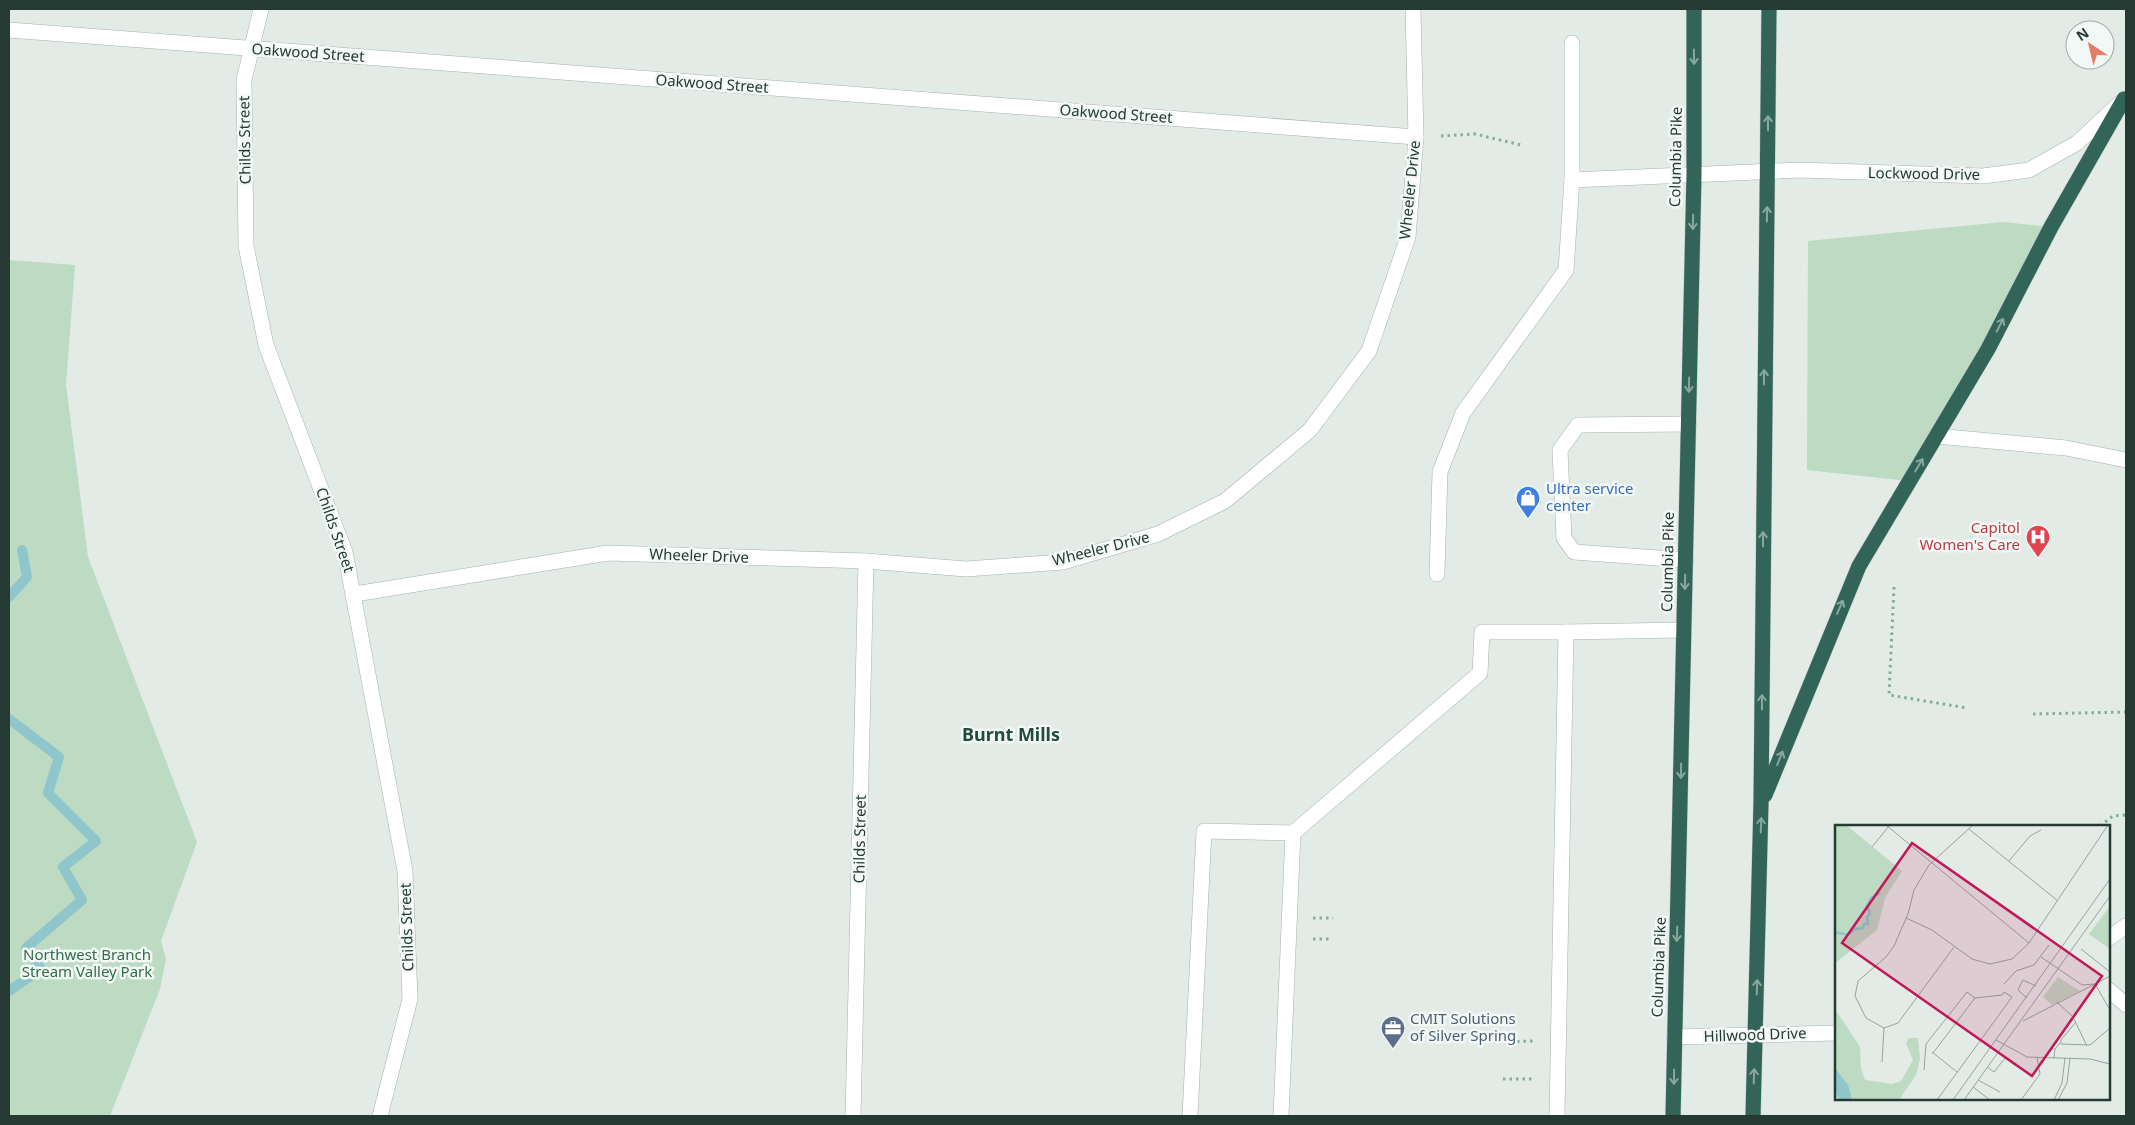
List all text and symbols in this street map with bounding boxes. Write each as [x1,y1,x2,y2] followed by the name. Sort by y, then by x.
[2065,20,2115,70] north arrow
[2072,23,2092,45] text: N
[251,38,366,66] street label: Oakwood Street
[1689,49,1699,65] one-way arrow
[655,69,770,97] street label: Oakwood Street
[233,95,255,185] street label: Childs Street
[1059,99,1174,127] street label: Oakwood Street
[1664,107,1686,207] street label: Columbia Pike
[1763,116,1773,132] one-way arrow
[1394,139,1424,241] street label: Wheeler Drive
[1868,162,1980,184] street label: Lockwood Drive
[1762,207,1772,223] one-way arrow
[1688,214,1698,230] one-way arrow
[1995,317,2005,332] one-way arrow
[1760,369,1769,385] one-way arrow
[1685,377,1694,393] one-way arrow
[1914,459,1924,473] one-way arrow
[1546,478,1633,515] place label: Ultra service center
[312,484,360,575] street label: Childs Street
[1515,485,1541,519] shop icon: Ultra service center
[1656,512,1678,612] street label: Columbia Pike
[1919,517,2020,554] place label: Capitol Women's Care
[2025,524,2051,558] hospital icon: Capitol Women's Care
[1050,526,1152,570] street label: Wheeler Drive
[1758,532,1768,548] one-way arrow
[649,543,749,567] street label: Wheeler Drive
[1680,574,1690,590] one-way arrow
[1836,600,1846,615] one-way arrow
[1757,694,1767,710] one-way arrow
[962,722,1060,746] district label: Burnt Mills
[1775,751,1785,766] one-way arrow
[1677,763,1686,779] one-way arrow
[848,794,870,883] street label: Childs Street
[1756,817,1766,834] one-way arrow
[1835,825,2110,1100] inset map
[394,882,418,972] street label: Childs Street
[1646,916,1670,1018] street label: Columbia Pike
[1672,925,1682,941] one-way arrow
[22,944,152,981] park label: Northwest Branch Stream Valley Park
[1752,980,1761,996] one-way arrow
[1410,1008,1516,1045] place label: CMIT Solutions of Silver Spring
[1380,1015,1406,1049] office icon: CMIT Solutions of Silver Spring
[1703,1022,1807,1046] street label: Hillwood Drive
[1669,1068,1679,1084] one-way arrow
[1749,1068,1759,1084] one-way arrow

